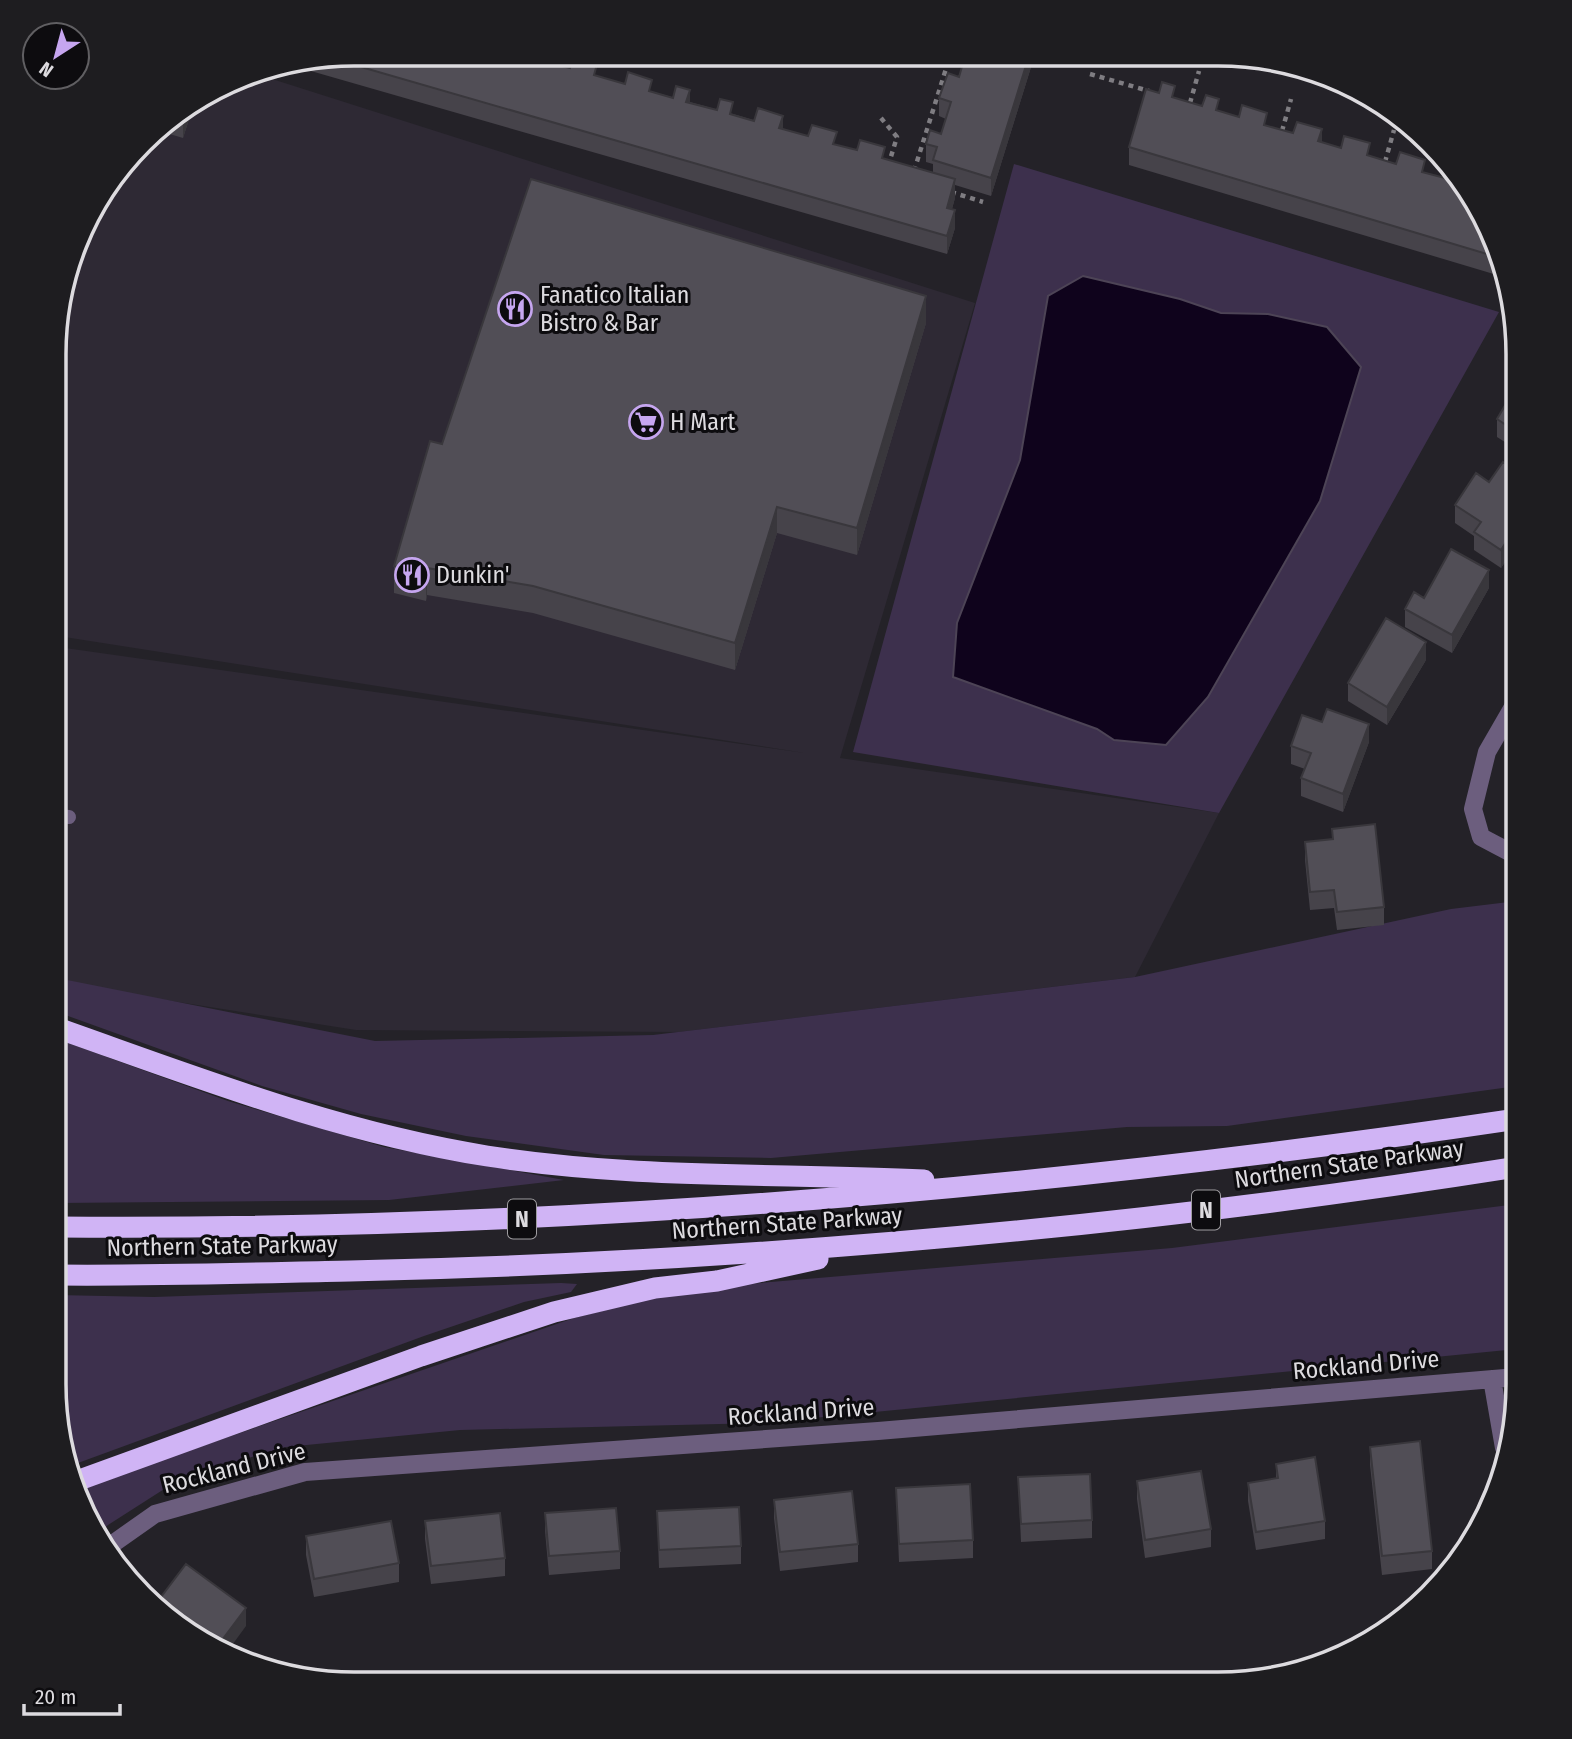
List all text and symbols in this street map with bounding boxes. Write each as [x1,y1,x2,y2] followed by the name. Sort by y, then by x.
[21,21,91,91] north arrow
[35,57,58,82] text: N
[540,281,690,337] place label: Fanatico Italian Bistro & Bar
[496,290,534,328] restaurant icon: Fanatico Italian Bistro & Bar
[627,403,665,441] supermarket icon: H Mart
[670,408,735,436] place label: H Mart
[393,556,431,594] restaurant icon: Dunkin'
[436,561,510,589] place label: Dunkin'
[1233,1134,1466,1194] street label: Northern State Parkway
[1192,1190,1220,1230] road number: N
[508,1200,536,1238] road number: N
[671,1201,904,1245] street label: Northern State Parkway
[106,1230,338,1262] street label: Northern State Parkway
[1292,1345,1440,1385] street label: Rockland Drive
[727,1393,875,1431] street label: Rockland Drive
[159,1437,309,1499] street label: Rockland Drive
[24,1672,121,1716] scale bar
[35,1684,76,1710] text: 20 m

